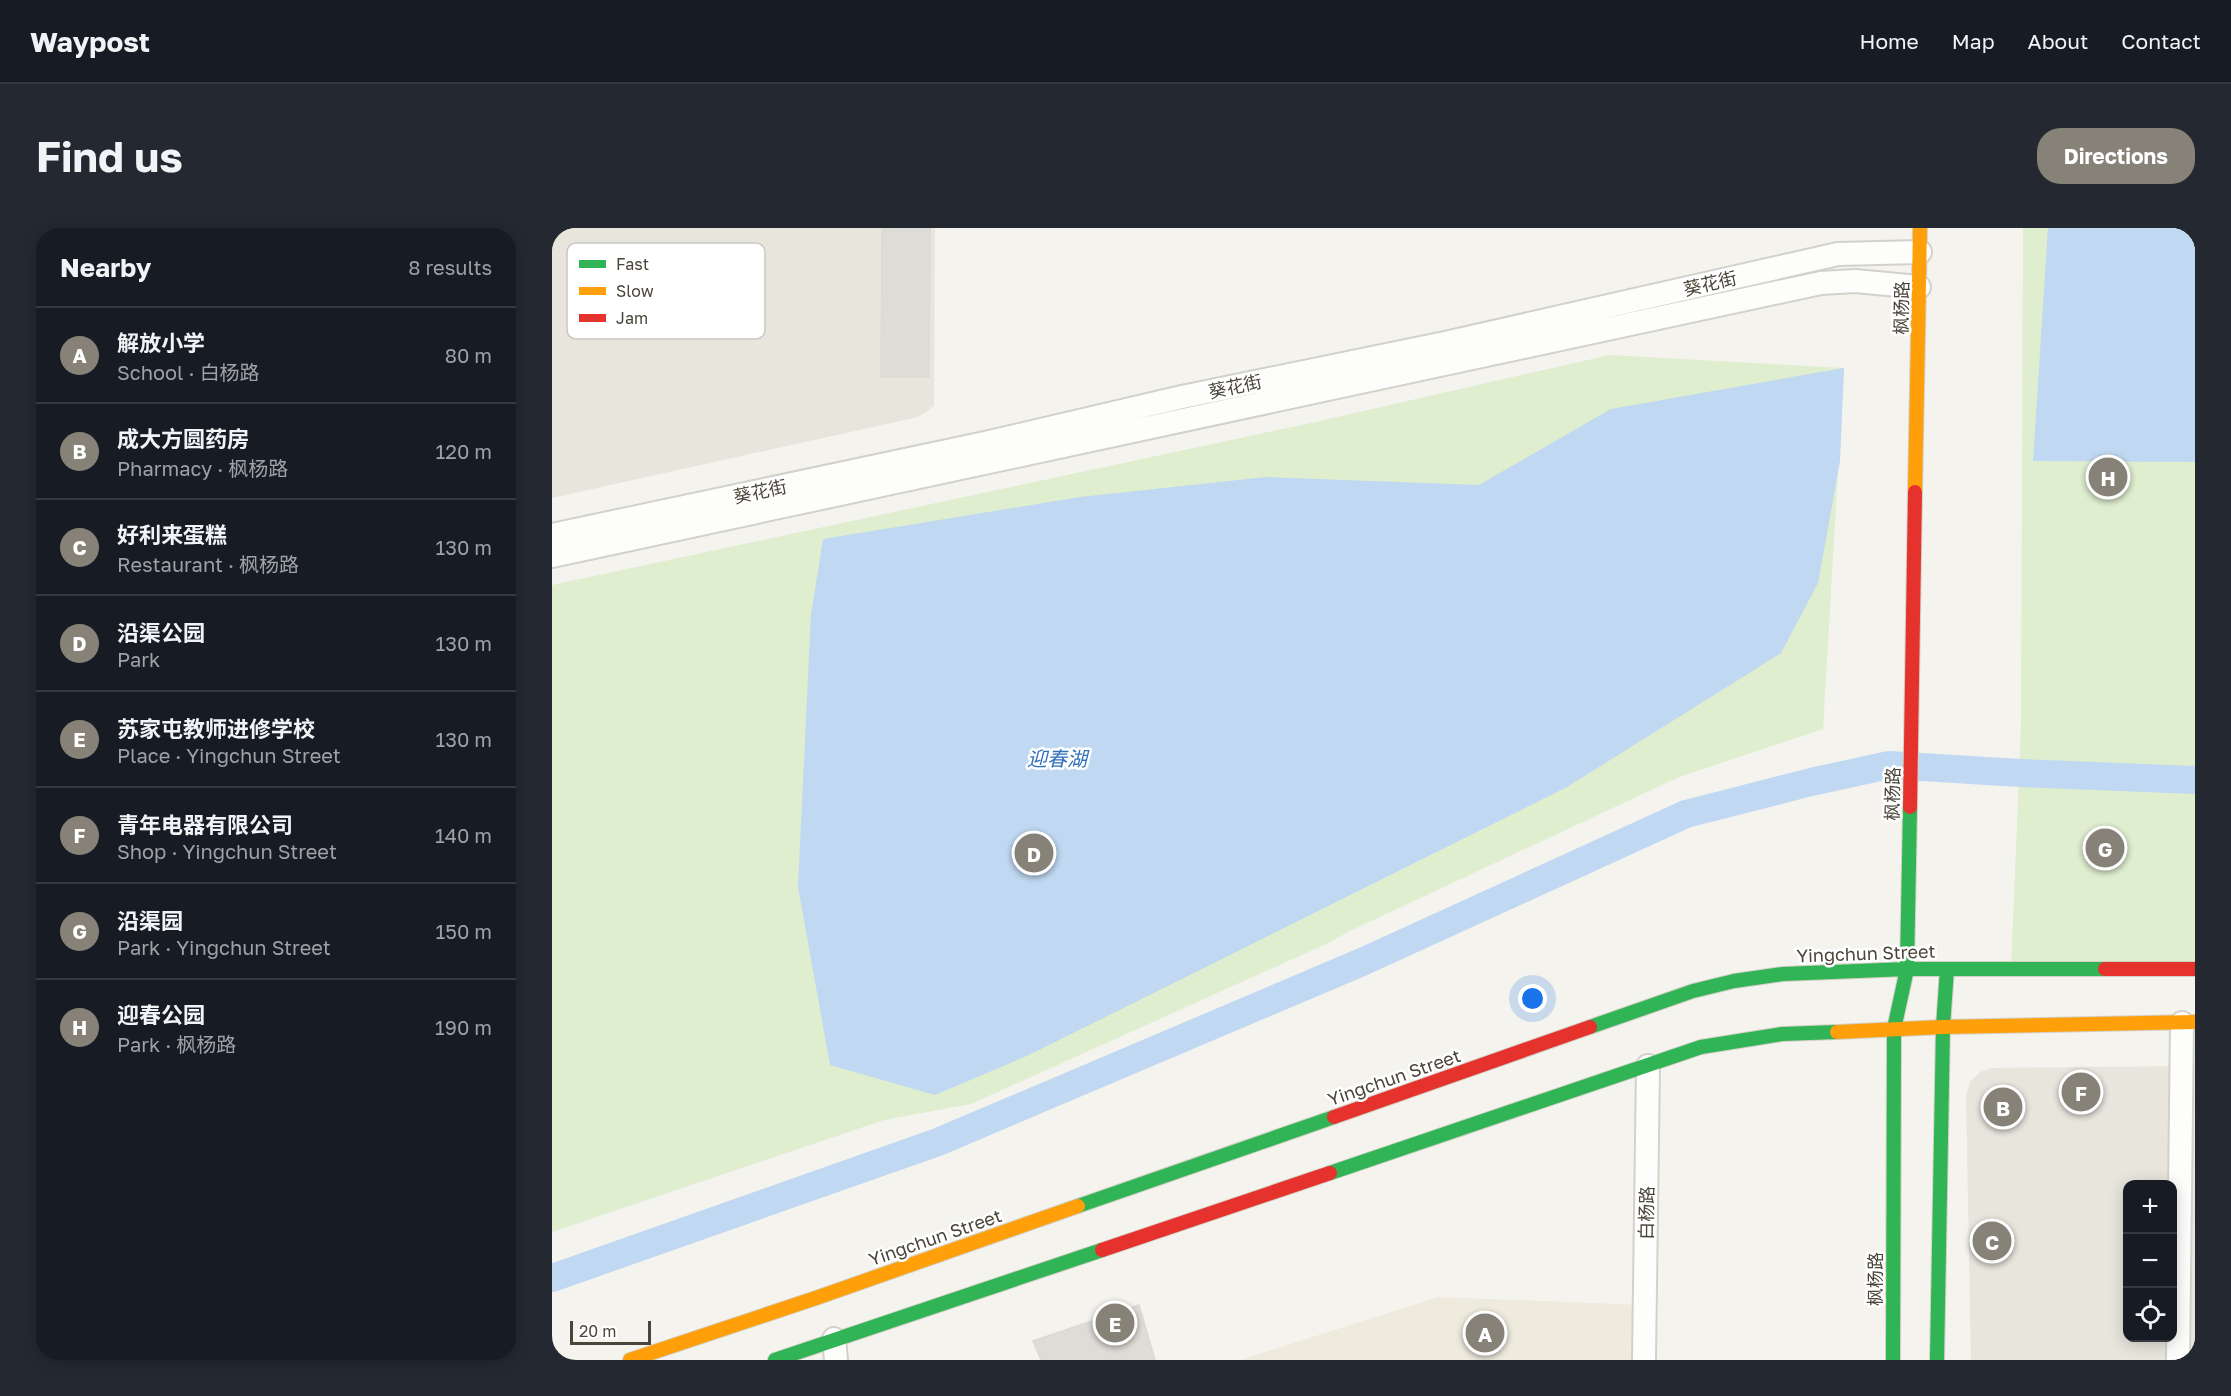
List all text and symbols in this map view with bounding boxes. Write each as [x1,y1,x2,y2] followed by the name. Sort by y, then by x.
[30,25,150,58] text: Waypost
[1859,28,1919,54] text: Home
[1952,28,1995,54] text: Map
[2028,28,2088,54] text: About
[2121,28,2201,54] text: Contact
[2037,128,2195,184] button: Directions
[36,131,183,181] text: Find us
[567,243,765,339] legend
[60,252,151,283] text: Nearby
[616,254,649,274] text: Fast
[408,255,492,279] text: 8 results
[1681,266,1739,300] street label: 葵花街
[616,281,654,301] text: Slow
[1890,281,1912,335] street label: 枫杨路
[616,308,648,328] text: Jam
[117,329,205,356] text: 解放小学
[72,343,87,367] text: A
[445,343,492,367] text: 80 m
[117,360,259,384] text: School · 白杨路
[1206,370,1264,402] street label: 葵花街
[117,425,249,452] text: 成大方圆药房
[72,439,87,463] text: B
[436,439,492,463] text: 120 m
[2088,454,2128,500] pin: H
[117,456,288,480] text: Pharmacy · 枫杨路
[731,475,789,507] street label: 葵花街
[117,521,227,548] text: 好利来蛋糕
[72,535,87,559] text: C
[436,535,492,559] text: 130 m
[117,552,299,576] text: Restaurant · 枫杨路
[117,619,205,646] text: 沿渠公园
[72,631,87,655] text: D
[436,631,492,655] text: 130 m
[117,647,160,671] text: Park
[117,715,315,742] text: 苏家屯教师进修学校
[73,727,86,751] text: E
[436,727,492,751] text: 130 m
[117,743,341,767] text: Place · Yingchun Street
[1027,746,1090,770] water label: 迎春湖
[1881,767,1903,821] street label: 枫杨路
[117,811,293,838] text: 青年电器有限公司
[74,823,85,847] text: F
[435,823,492,847] text: 140 m
[2086,826,2124,870] pin: G
[1014,830,1054,876] pin: D
[117,839,337,863] text: Shop · Yingchun Street
[117,907,183,934] text: 沿渠园
[72,919,87,943] text: G
[436,919,492,943] text: 150 m
[117,935,331,959] text: Park · Yingchun Street
[1796,940,1936,966] street label: Yingchun Street
[1518,984,1547,1013] your location
[117,1001,205,1028] text: 迎春公园
[72,1015,87,1039] text: H
[435,1015,492,1039] text: 190 m
[117,1032,236,1056] text: Park · 枫杨路
[1325,1044,1463,1110] street label: Yingchun Street
[2062,1070,2101,1114] pin: F
[1984,1084,2022,1130] pin: B
[2123,1180,2177,1342] map controls
[2123,1180,2177,1234] button: +
[1635,1186,1657,1240] street label: 白杨路
[866,1204,1004,1270] street label: Yingchun Street
[1972,1218,2012,1264] pin: C
[2123,1234,2177,1288] button: −
[1864,1252,1886,1306] street label: 枫杨路
[2123,1288,2177,1342] button: locate
[1096,1300,1134,1346] pin: E
[1466,1310,1504,1356] pin: A
[570,1318,651,1346] scale bar
[579,1321,616,1341] text: 20 m

